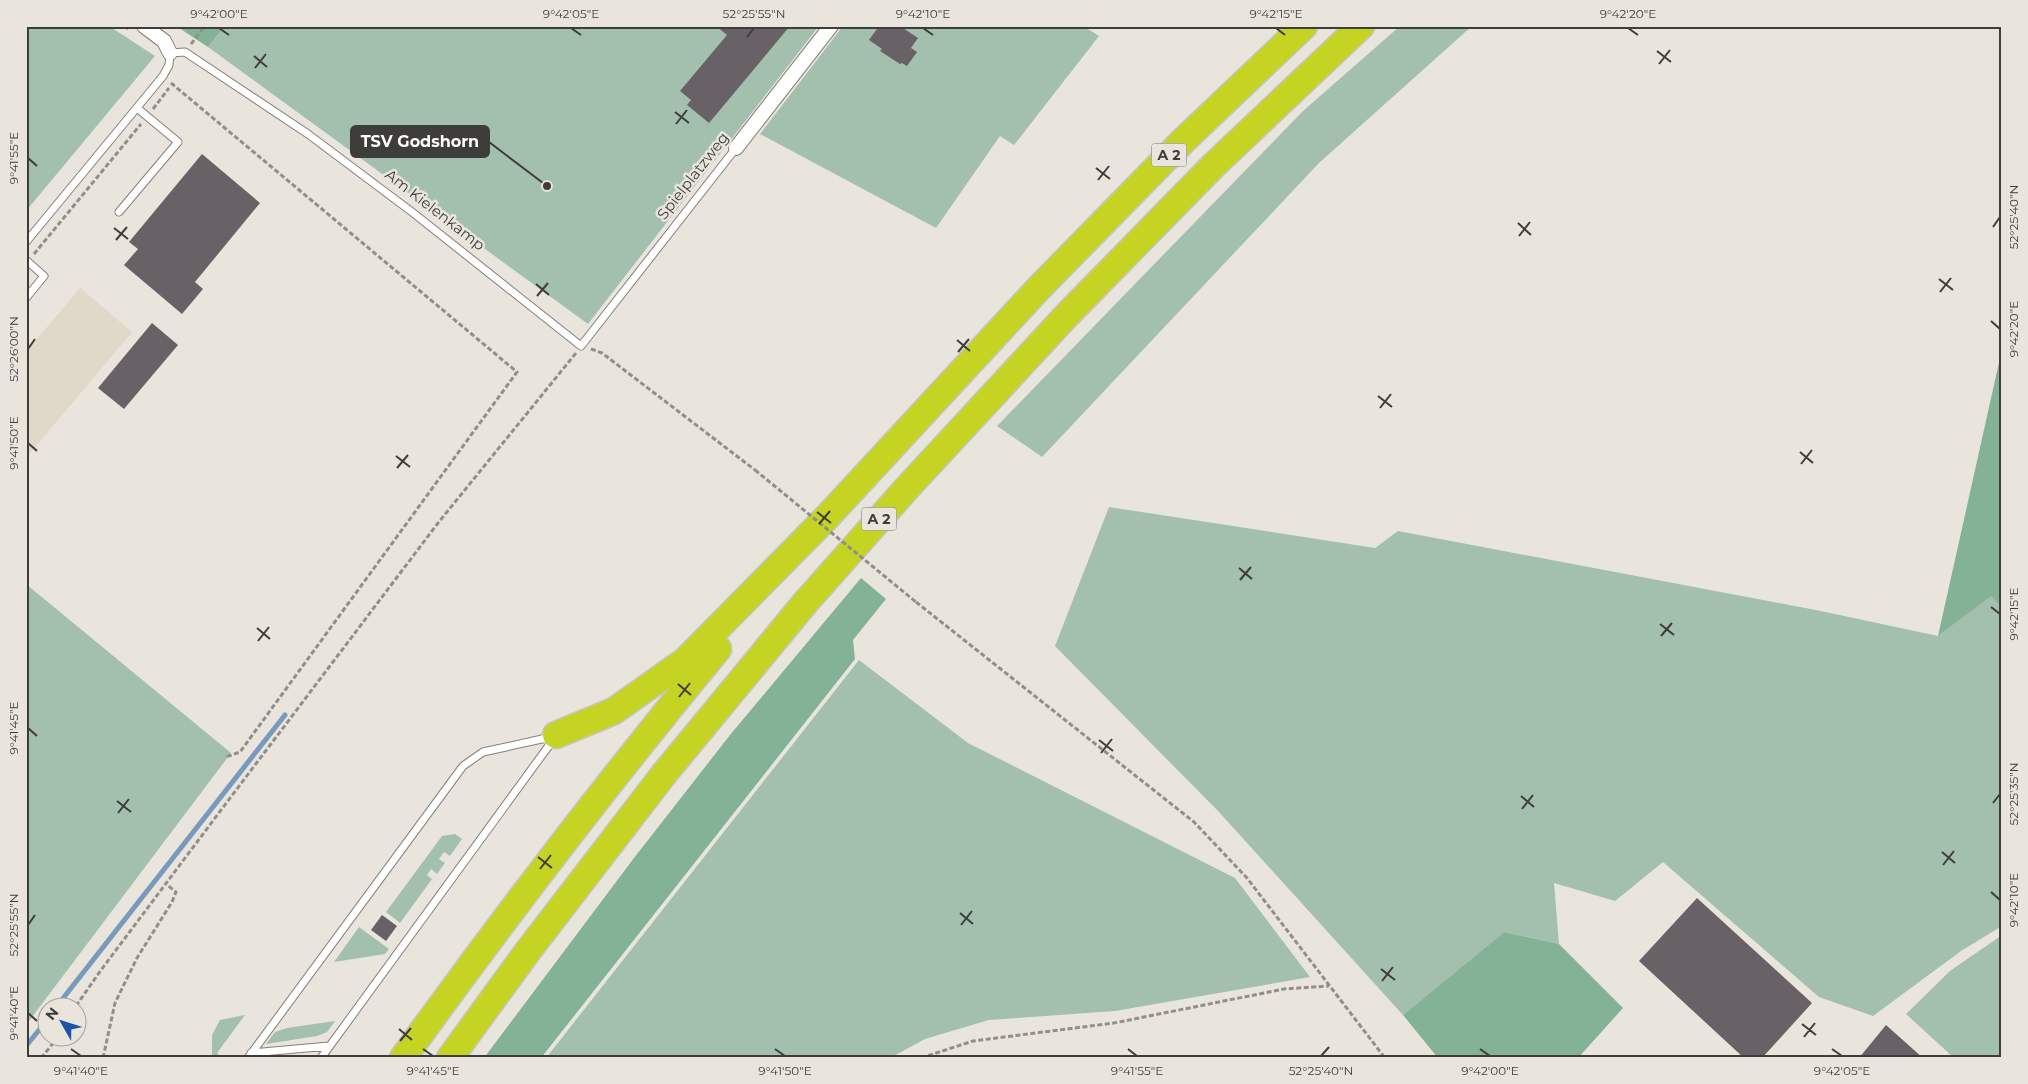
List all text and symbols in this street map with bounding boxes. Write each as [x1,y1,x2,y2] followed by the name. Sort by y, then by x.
[190,6,248,21] text: 9°42'00"E
[543,6,599,21] text: 9°42'05"E
[723,6,785,21] text: 52°25'55"N
[896,6,950,21] text: 9°42'10"E
[1249,6,1303,21] text: 9°42'15"E
[1600,6,1656,21] text: 9°42'20"E
[351,126,489,157] callout: TSV Godshorn
[653,128,733,223] street label: Spielplatzweg
[6,132,21,184] text: 9°41'55"E
[361,132,479,151] text: TSV Godshorn
[1152,144,1186,166] road number: A 2
[382,165,489,254] street label: Am Kielenkamp
[2006,185,2021,249] text: 52°25'40"N
[2006,301,2021,357] text: 9°42'20"E
[6,316,21,382] text: 52°26'00"N
[6,416,21,470] text: 9°41'50"E
[862,508,896,530] road number: A 2
[2006,587,2021,641] text: 9°42'15"E
[6,702,21,755] text: 9°41'45"E
[2006,763,2021,825] text: 52°25'35"N
[2006,873,2021,927] text: 9°42'10"E
[6,894,21,956] text: 52°25'55"N
[6,986,21,1040] text: 9°41'40"E
[38,996,88,1046] north arrow
[41,1004,62,1024] text: N
[54,1063,108,1078] text: 9°41'40"E
[407,1063,460,1078] text: 9°41'45"E
[758,1063,812,1078] text: 9°41'50"E
[1111,1063,1163,1078] text: 9°41'55"E
[1289,1063,1353,1078] text: 52°25'40"N
[1461,1063,1519,1078] text: 9°42'00"E
[1814,1063,1870,1078] text: 9°42'05"E

